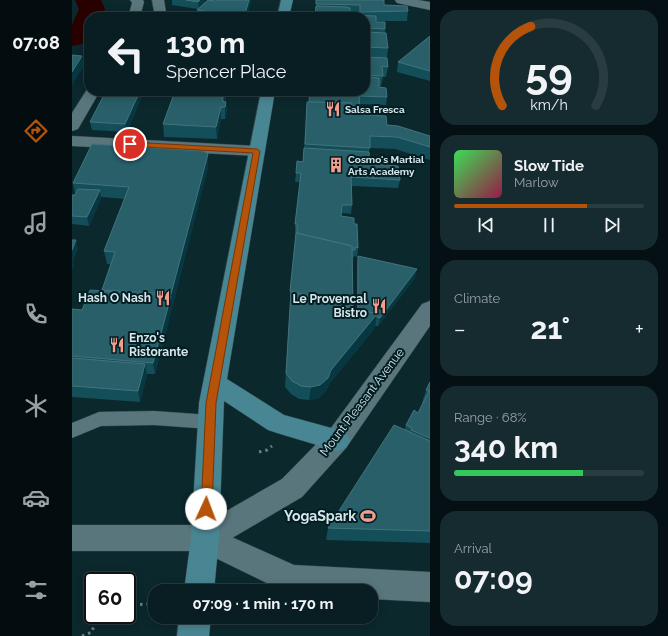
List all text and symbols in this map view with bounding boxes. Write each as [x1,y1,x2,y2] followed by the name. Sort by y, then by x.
[166,27,245,60] text: 130 m
[100,28,152,80] icon: left
[12,32,60,53] text: 07:08
[525,49,573,98] text: 59
[166,61,286,82] text: Spencer Place
[530,96,568,112] text: km/h
[324,100,342,118] restaurant icon: Salsa Fresca
[345,104,405,115] place label: Salsa Fresca
[22,117,50,145] icon: directions
[113,127,147,161] pin
[119,133,141,155] icon: arrive
[348,154,425,177] place label: Cosmo's Martial Arts Academy
[327,156,345,174] building icon: Cosmo's Martial Arts Academy
[514,157,584,175] text: Slow Tide
[514,175,559,190] text: Marlow
[22,209,50,237] icon: music
[475,214,497,236] icon: previous
[538,214,560,236] icon: pause
[601,214,623,236] icon: next
[154,289,172,307] restaurant icon: Hash O Nash
[78,291,151,305] place label: Hash O Nash
[454,291,500,306] text: Climate
[293,292,367,320] place label: Le Provencal Bistro
[370,297,388,315] restaurant icon: Le Provencal Bistro
[22,300,50,328] icon: phone
[531,311,570,346] text: 21°
[454,316,466,342] text: −
[635,316,644,342] text: +
[129,331,188,359] place label: Enzo's Ristorante
[108,336,126,354] restaurant icon: Enzo's Ristorante
[317,345,407,459] street label: Mount Pleasant Avenue
[22,392,50,420] icon: climate
[454,410,527,425] text: Range · 68%
[454,430,558,465] text: 340 km
[22,484,50,512] icon: car
[185,488,227,530] position arrow
[359,507,377,525] sports icon: YogaSpark
[284,508,356,524] place label: YogaSpark
[454,541,492,556] text: Arrival
[454,561,533,596] text: 07:09
[84,572,136,624] speed limit sign: 60
[22,576,50,604] icon: filters
[193,595,334,613] text: 07:09 · 1 min · 170 m

